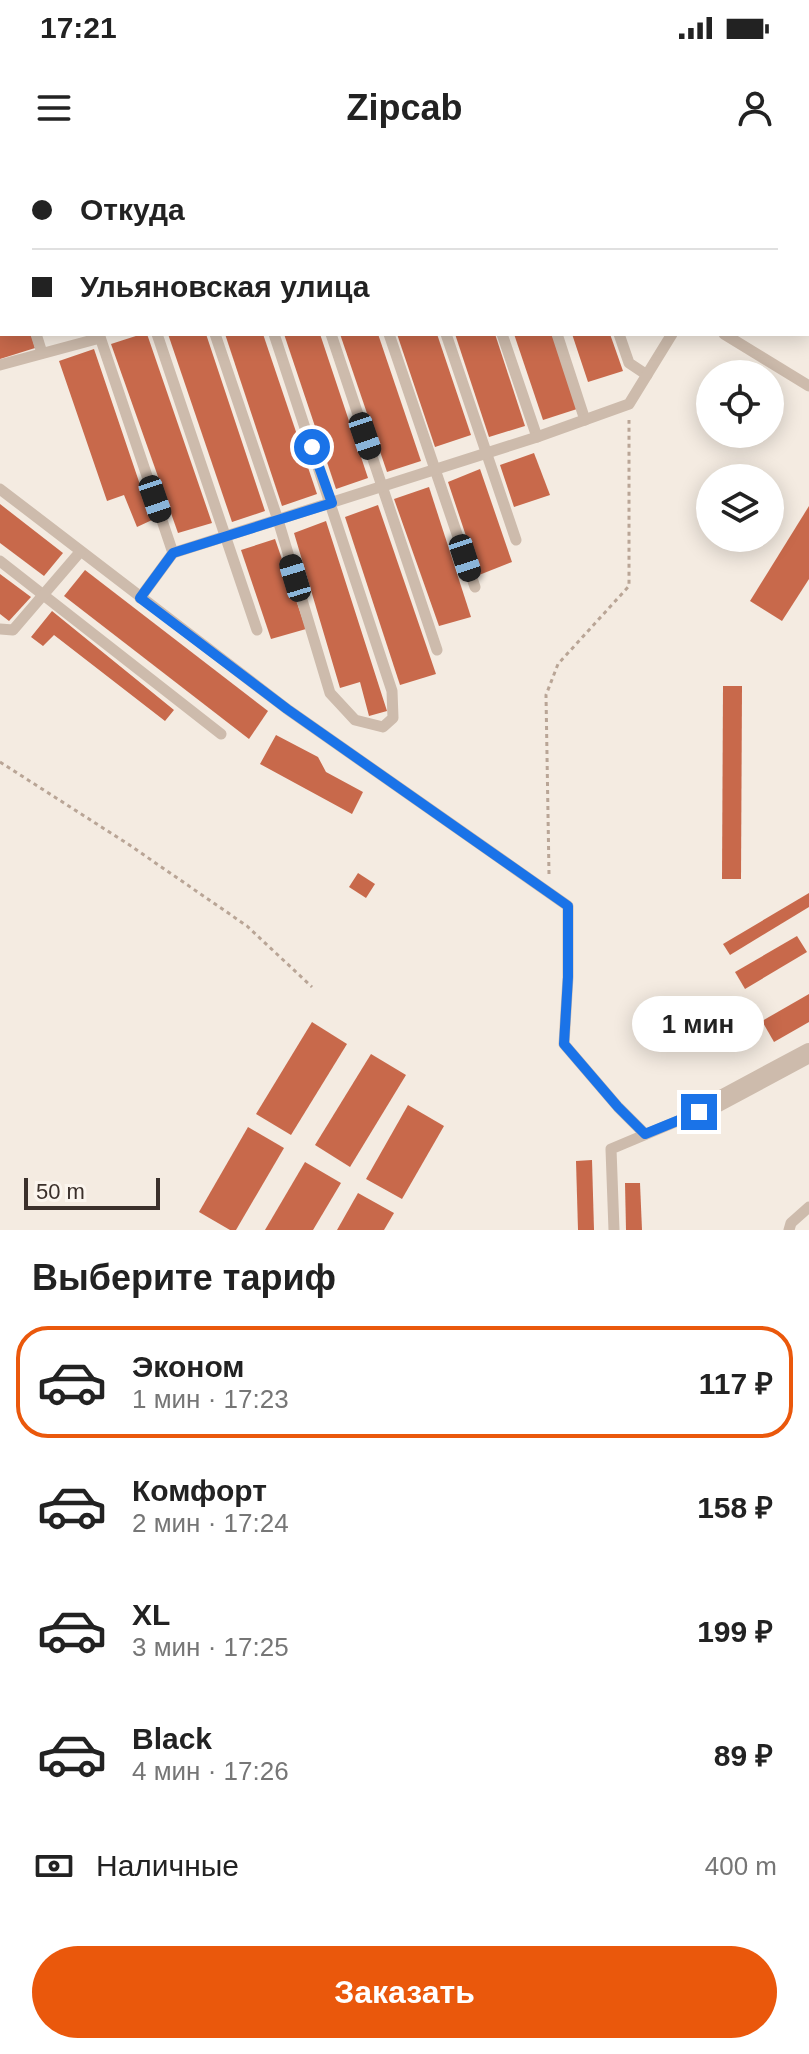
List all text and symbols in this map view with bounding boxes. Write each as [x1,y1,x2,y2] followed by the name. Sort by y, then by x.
[40,11,117,44] text: 17:21
[32,86,76,130] icon: menu
[733,86,777,130] icon: person
[346,87,463,128] text: Zipcab
[80,193,185,226] text: Откуда
[80,270,369,303] text: Ульяновская улица
[696,360,784,552] map controls
[696,360,784,448] button: locate
[346,409,384,463] car
[294,429,330,465] route start
[696,464,784,552] button: layers
[136,472,174,526] car
[446,531,484,585] car
[277,552,313,604] car
[633,996,765,1052] callout: 1 мин
[662,1009,734,1039] text: 1 мин
[681,1094,717,1130] route end
[24,1174,160,1210] scale bar
[36,1179,85,1204] text: 50 m
[32,1257,336,1298] text: Выберите тариф
[36,1346,108,1418] icon: car
[132,1350,245,1383] text: Эконом
[699,1367,773,1400] text: 117 ₽
[132,1384,289,1414] text: 1 мин · 17:23
[36,1470,108,1542] icon: car
[132,1474,267,1507] text: Комфорт
[697,1491,773,1524] text: 158 ₽
[132,1508,289,1538] text: 2 мин · 17:24
[36,1594,108,1666] icon: car
[132,1598,170,1631] text: XL
[697,1615,773,1648] text: 199 ₽
[132,1632,289,1662] text: 3 мин · 17:25
[36,1718,108,1790] icon: car
[132,1722,212,1755] text: Black
[714,1739,773,1772] text: 89 ₽
[132,1756,289,1786] text: 4 мин · 17:26
[32,1844,76,1888] icon: cash
[96,1849,239,1882] text: Наличные
[705,1851,777,1881] text: 400 m
[32,1946,777,2038] button: Заказать

